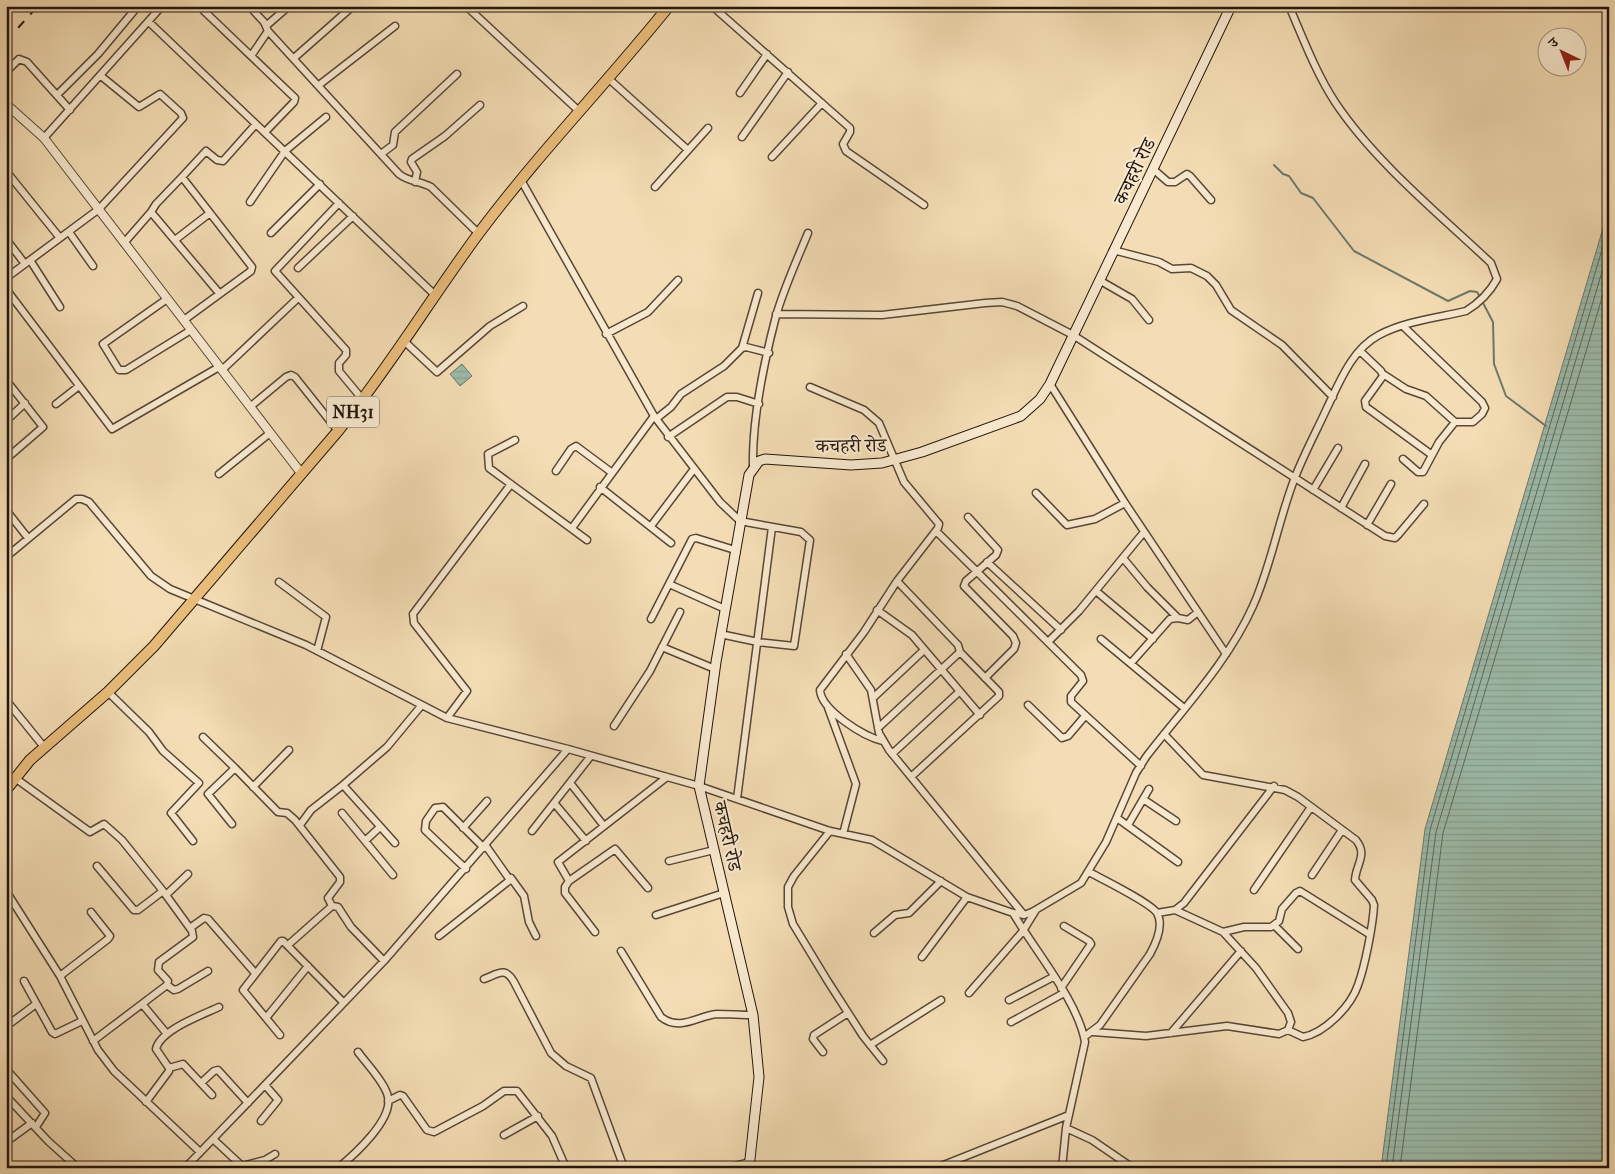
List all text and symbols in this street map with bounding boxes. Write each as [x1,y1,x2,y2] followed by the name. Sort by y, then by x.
[1538,28,1588,78] north arrow
[1544,34,1563,52] text: उ
[1109,134,1161,209] street label: कचहरी रोड
[327,397,379,428] road number: NH31
[814,434,888,458] street label: कचहरी रोड
[708,798,746,874] street label: कचहरी रोड

